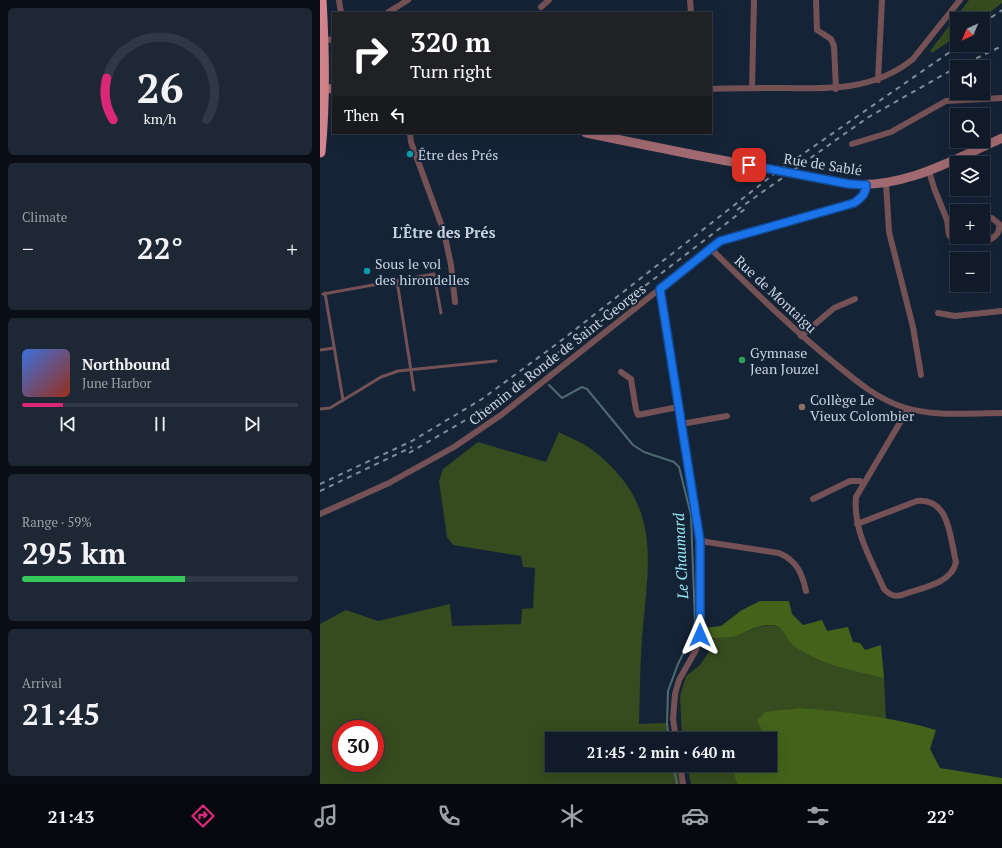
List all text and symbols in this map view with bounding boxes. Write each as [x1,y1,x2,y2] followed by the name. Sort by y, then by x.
[950,12,990,52] north arrow
[950,12,990,292] map controls
[410,23,491,60] text: 320 m
[344,28,396,80] icon: right
[136,59,184,114] text: 26
[410,59,492,83] text: Turn right
[950,60,990,100] button: sound
[387,104,409,126] icon: left
[344,105,379,125] text: Then
[144,108,177,127] text: km/h
[950,108,990,148] button: search
[418,145,498,164] place label: Être des Prés
[732,148,766,182] pin
[782,148,864,180] street label: Rue de Sablé
[405,149,415,159] marker: Être des Prés
[738,154,760,176] icon: arrive
[950,156,990,196] button: layers
[950,204,990,244] button: +
[22,208,67,226] text: Climate
[393,222,496,242] district label: L'Être des Prés
[137,228,183,268] text: 22°
[22,234,34,263] text: −
[286,234,298,263] text: +
[731,251,821,337] street label: Rue de Montaigu
[950,252,990,292] button: −
[375,254,470,289] place label: Sous le vol des hirondelles
[362,266,372,276] marker: Sous le vol des hirondelles
[465,279,649,429] street label: Chemin de Ronde de Saint-Georges
[750,343,819,378] place label: Gymnase Jean Jouzel
[82,354,170,374] text: Northbound
[737,355,747,365] marker: Gymnase Jean Jouzel
[82,374,152,392] text: June Harbor
[810,390,915,425] place label: Collège Le Vieux Colombier
[797,402,807,412] marker: Collège Le Vieux Colombier
[57,413,79,435] icon: previous
[149,413,171,435] icon: pause
[241,413,263,435] icon: next
[668,511,692,601] water label: Le Chaumard
[22,513,92,531] text: Range · 59%
[22,533,126,573] text: 295 km
[679,614,721,656] position arrow
[22,674,62,692] text: Arrival
[22,694,100,734] text: 21:45
[332,720,384,772] speed limit sign: 30
[587,742,735,762] text: 21:45 · 2 min · 640 m
[189,802,217,830] icon: directions
[312,802,340,830] icon: music
[435,802,463,830] icon: phone
[558,802,586,830] icon: climate
[681,802,709,830] icon: car
[804,802,832,830] icon: filters
[47,804,94,828] text: 21:43
[927,804,954,828] text: 22°

